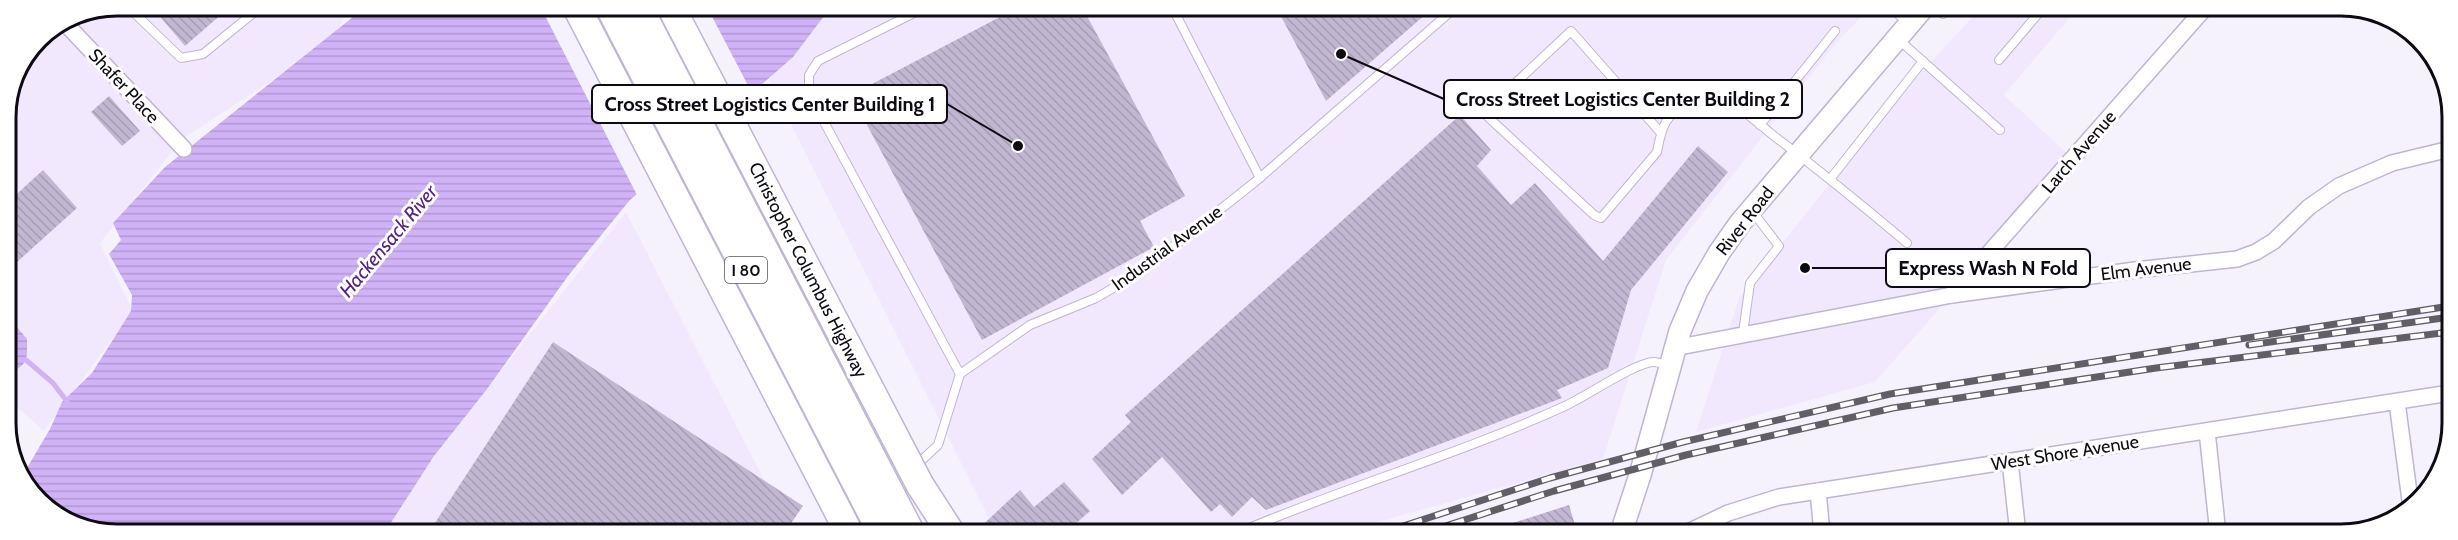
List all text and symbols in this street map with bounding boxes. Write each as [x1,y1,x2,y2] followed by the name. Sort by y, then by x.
[84,44,164,128] street label: Shafer Place
[1444,80,1802,118] callout: Cross Street Logistics Center Building 2
[592,85,947,123] callout: Cross Street Logistics Center Building 1
[1456,87,1790,111] text: Cross Street Logistics Center Building 2
[605,92,935,116] text: Cross Street Logistics Center Building 1
[2037,106,2121,198] street label: Larch Avenue
[744,159,872,381] street label: Christopher Columbus Highway
[334,179,442,302] water label: Hackensack River
[1711,182,1779,260] street label: River Road
[1108,201,1226,295] street label: Industrial Avenue
[1886,249,2090,287] callout: Express Wash N Fold
[2099,253,2193,285] street label: Elm Avenue
[1898,256,2078,280] text: Express Wash N Fold
[725,257,767,283] road number: I 80
[1990,430,2140,476] street label: West Shore Avenue

